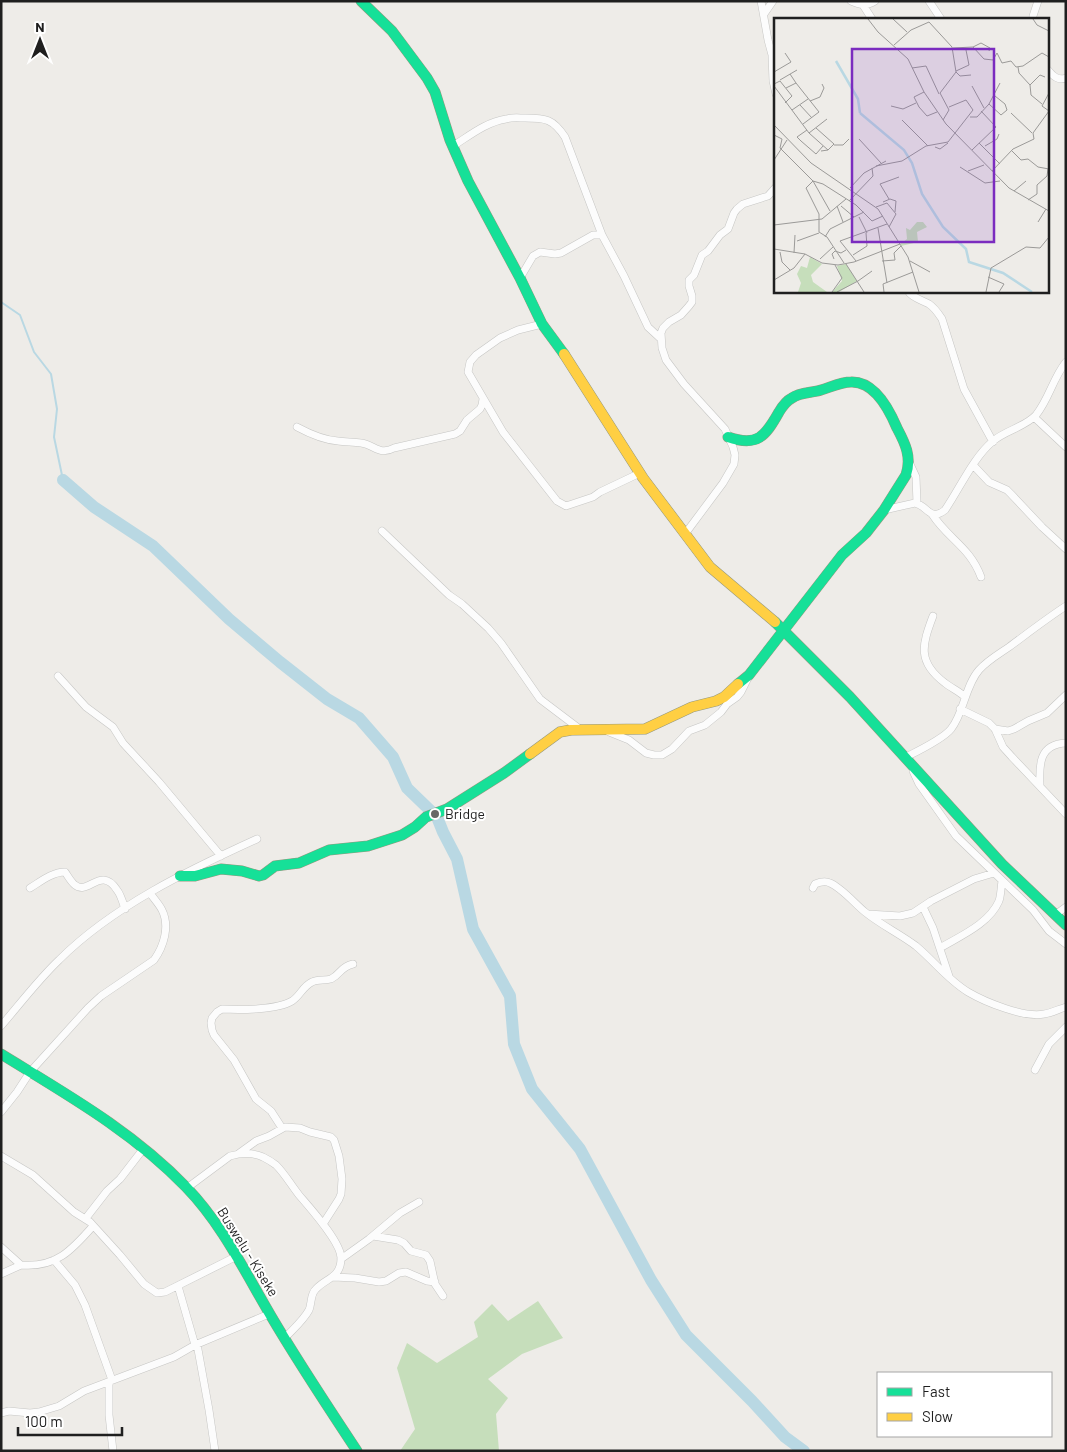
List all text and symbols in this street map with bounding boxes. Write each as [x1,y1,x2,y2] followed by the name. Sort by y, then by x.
[15,15,65,65] north arrow
[35,18,45,35] text: N
[774,18,1050,292] inset map
[445,805,485,822] place label: Bridge
[429,808,441,820] marker: Bridge
[214,1204,283,1300] street label: Buswelu - Kiseke
[877,1372,1052,1437] legend
[922,1382,950,1400] text: Fast
[18,1404,121,1436] scale bar
[922,1407,953,1425] text: Slow
[25,1412,63,1430] text: 100 m

